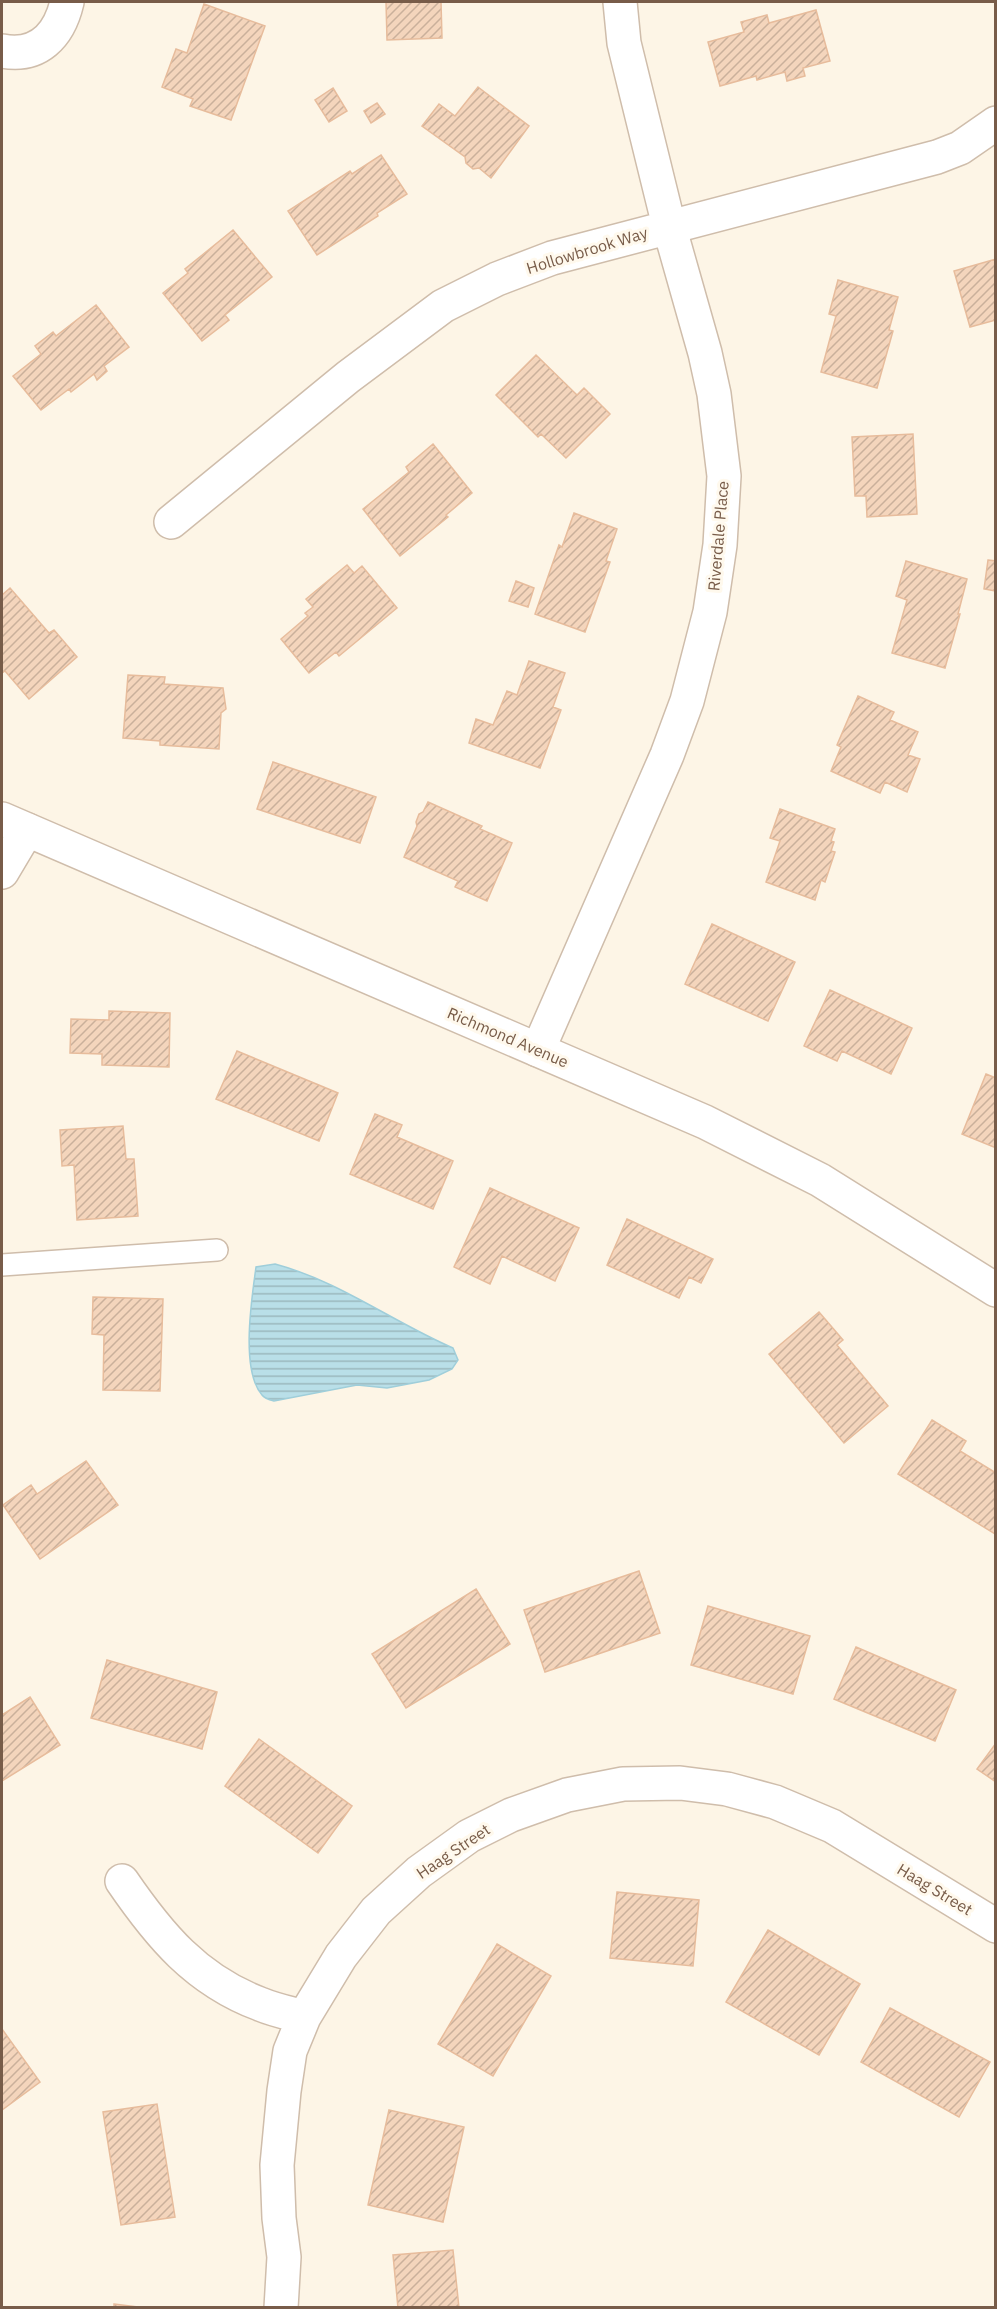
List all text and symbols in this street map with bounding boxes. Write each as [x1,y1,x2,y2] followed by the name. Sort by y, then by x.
[524,222,650,278] street label: Hollowbrook Way
[703,480,733,592] street label: Riverdale Place
[444,1002,572,1072] street label: Richmond Avenue
[412,1819,494,1883] street label: Haag Street
[894,1859,976,1919] street label: Haag Street

